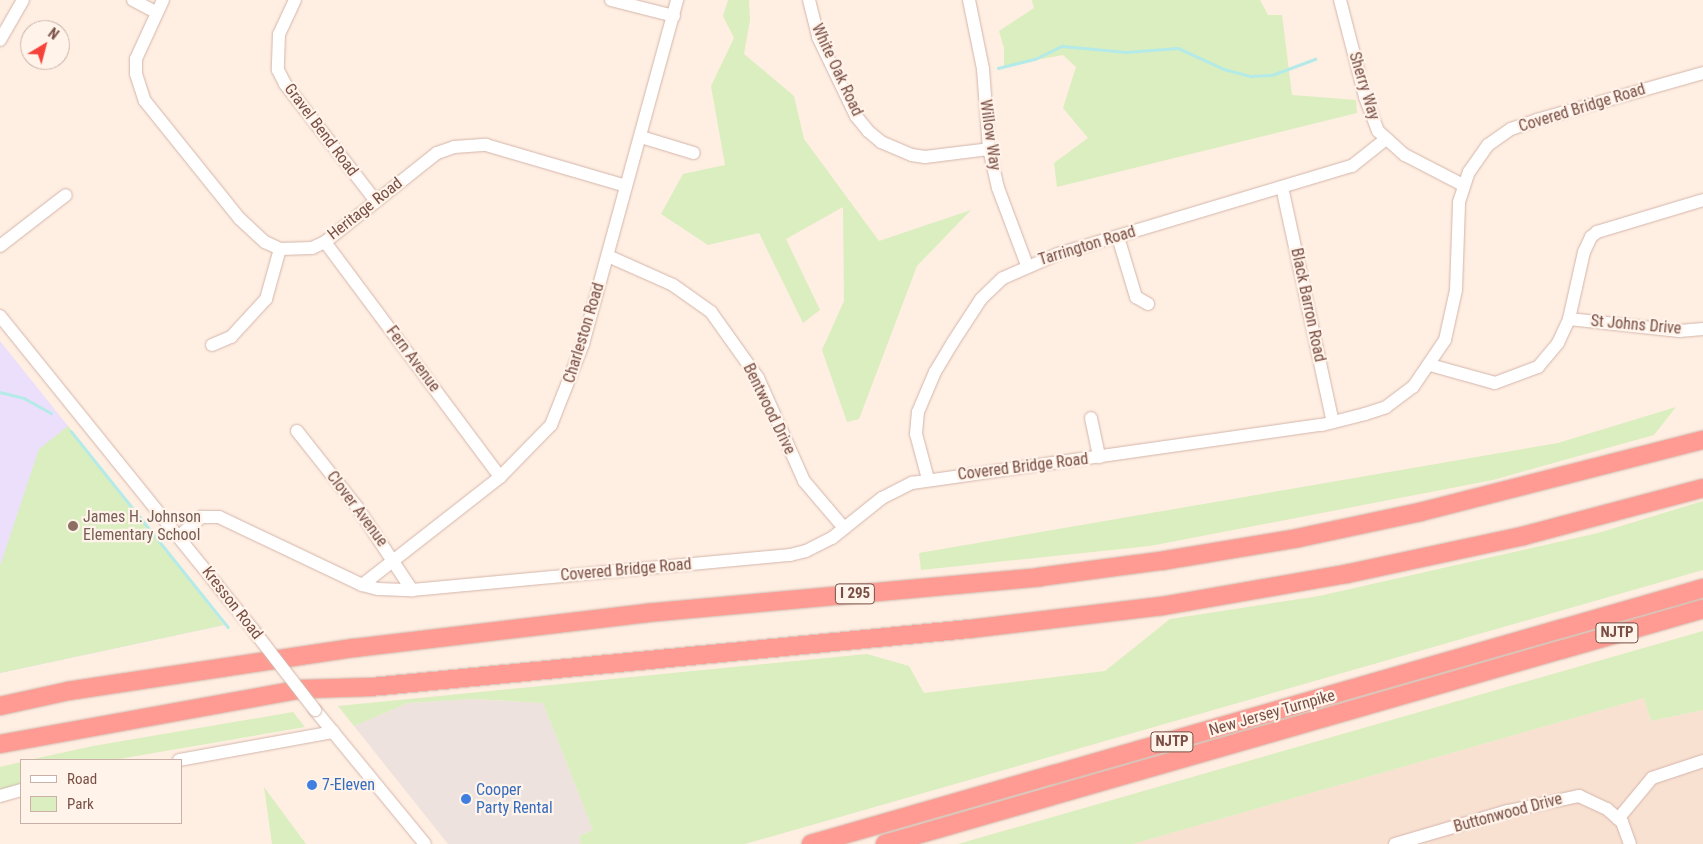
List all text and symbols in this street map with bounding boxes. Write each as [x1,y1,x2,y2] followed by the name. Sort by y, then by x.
[20,20,70,70] north arrow
[807,21,867,119] street label: White Oak Road
[45,25,62,43] text: N
[1345,50,1383,122] street label: Sherry Way
[280,80,362,180] street label: Gravel Bend Road
[1516,80,1648,136] street label: Covered Bridge Road
[976,98,1004,172] street label: Willow Way
[324,174,406,244] street label: Heritage Road
[1036,222,1138,270] street label: Tarrington Road
[1287,246,1329,364] street label: Black Barron Road
[560,280,608,386] street label: Charleston Road
[1590,311,1682,339] street label: St Johns Drive
[382,322,444,396] street label: Fern Avenue
[739,360,799,458] street label: Bentwood Drive
[957,449,1089,485] street label: Covered Bridge Road
[322,467,392,551] street label: Clover Avenue
[83,507,201,545] place label: James H. Johnson Elementary School
[67,520,79,532] marker: James H. Johnson Elementary School
[560,555,692,585] street label: Covered Bridge Road
[198,563,266,643] street label: Kresson Road
[834,582,876,606] road number: I 295
[1594,620,1640,646] road number: NJTP
[1207,686,1337,740] street label: New Jersey Turnpike
[1150,730,1194,754] road number: NJTP
[20,759,182,824] legend
[67,770,97,788] text: Road
[322,775,375,795] place label: 7-Eleven
[306,779,318,791] marker: 7-Eleven
[476,780,553,818] place label: Cooper Party Rental
[1452,789,1564,837] street label: Buttonwood Drive
[460,793,472,805] marker: Cooper Party Rental
[67,795,94,813] text: Park

